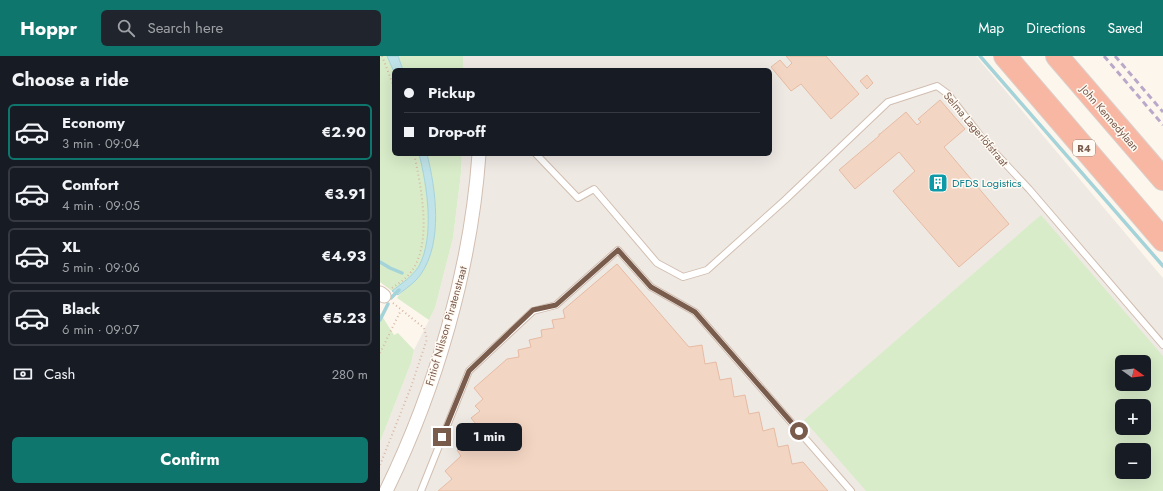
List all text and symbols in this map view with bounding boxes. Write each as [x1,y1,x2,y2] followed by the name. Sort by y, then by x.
[101,10,381,46] search box
[20,15,77,42] text: Hoppr
[115,17,137,39] icon: search
[147,17,223,39] text: Search here
[978,18,1004,38] text: Map
[1026,18,1086,38] text: Directions
[1108,18,1143,38] text: Saved
[12,67,129,93] text: Choose a ride
[1076,80,1143,154] street label: John Kennedylaan
[428,82,475,104] text: Pickup
[940,88,1012,170] street label: Selma Lagerlöfstraat
[62,112,125,134] text: Economy
[14,114,50,150] icon: car
[322,121,366,143] text: €2.90
[428,121,486,143] text: Drop-off
[62,134,140,153] text: 3 min · 09:04
[1073,140,1095,156] road number: R4
[927,172,949,194] building icon: DFDS Logistics
[62,174,119,196] text: Comfort
[952,175,1022,191] place label: DFDS Logistics
[14,176,50,212] icon: car
[325,183,366,205] text: €3.91
[62,196,140,215] text: 4 min · 09:05
[62,236,80,258] text: XL
[14,238,50,274] icon: car
[322,245,366,267] text: €4.93
[62,258,140,277] text: 5 min · 09:06
[421,264,471,388] street label: Fritiof Nilsson Piratenstraat
[62,298,100,320] text: Black
[14,300,50,336] icon: car
[323,307,366,329] text: €5.23
[62,320,139,339] text: 6 min · 09:07
[1115,355,1151,391] north arrow
[1115,355,1151,479] map controls
[12,363,34,385] icon: cash
[44,363,75,385] text: Cash
[332,365,368,384] text: 280 m
[1115,399,1151,435] button: +
[790,422,808,440] route start
[456,423,522,451] callout: 1 min
[473,427,505,446] text: 1 min
[433,428,451,446] route end
[12,437,368,483] button: Confirm
[1115,443,1151,479] button: −

